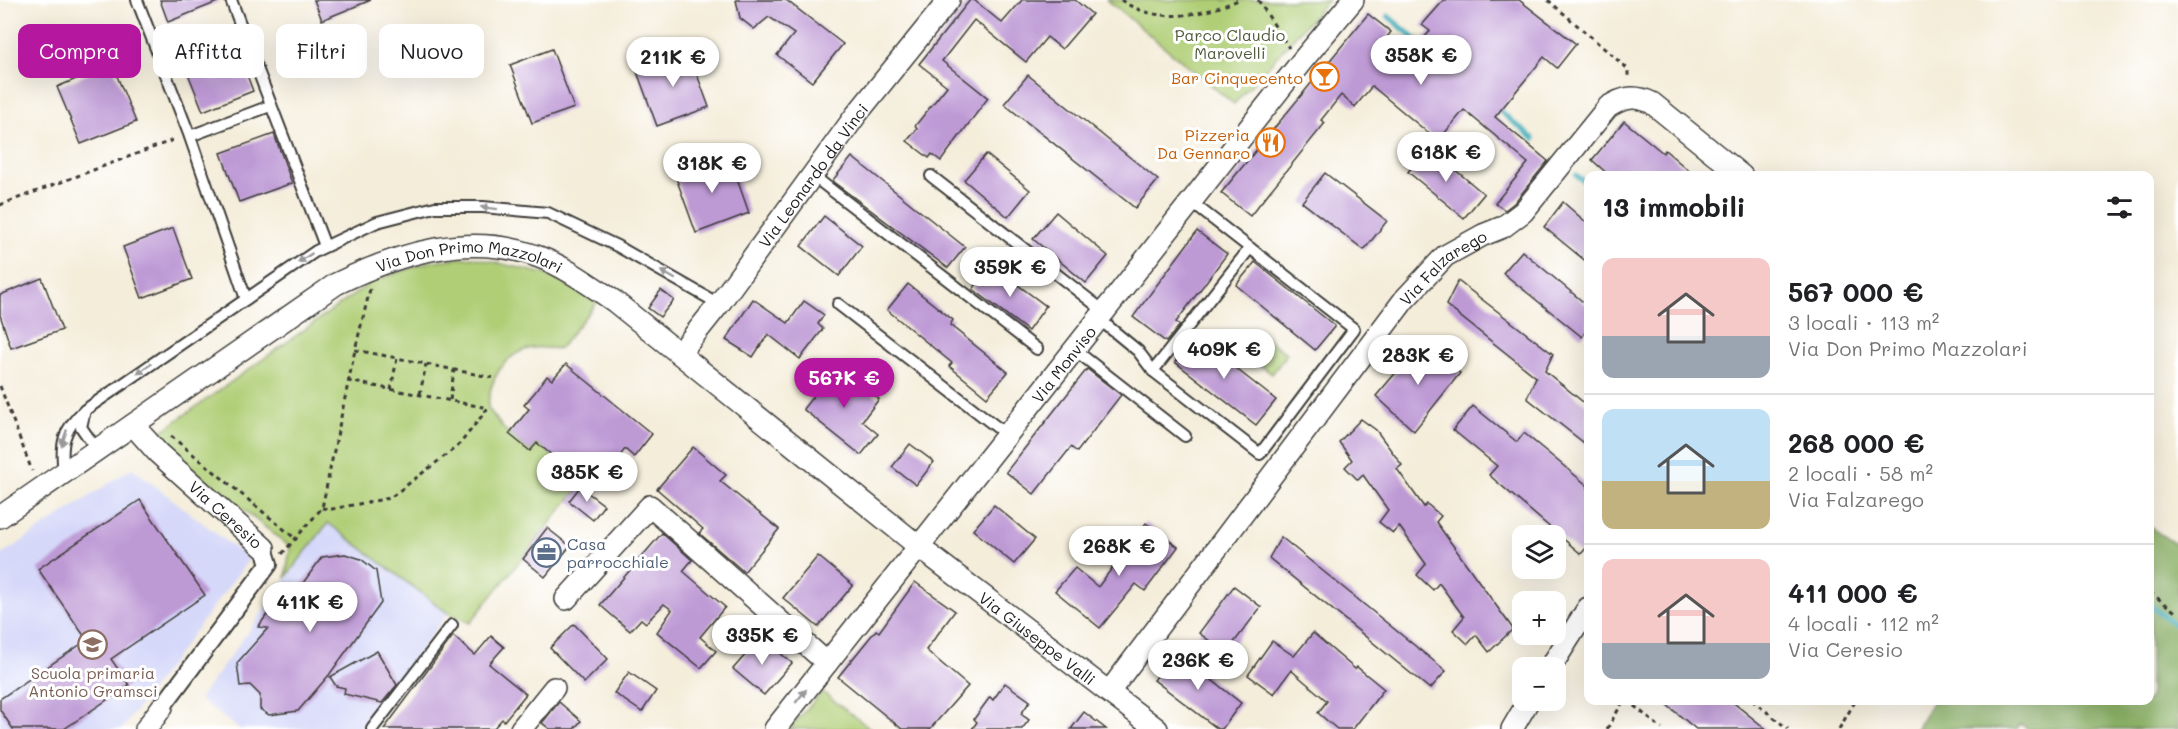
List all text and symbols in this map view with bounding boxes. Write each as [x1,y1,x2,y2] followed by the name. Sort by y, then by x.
[18,24,141,78] chip: Compra
[153,24,264,78] chip: Affitta
[276,24,367,78] chip: Filtri
[379,24,484,78] chip: Nuovo
[1175,24,1285,63] park label: Parco Claudio Marovelli
[1372,35,1470,86] pin: 358K €
[624,37,722,88] pin: 211K €
[1385,41,1457,67] text: 358K €
[640,43,706,69] text: 211K €
[1308,61,1340,93] bar icon: Bar Cinquecento
[1171,67,1303,88] place label: Bar Cinquecento
[753,99,872,251] street label: Via Leonardo da Vinci
[1157,124,1250,163] place label: Pizzeria Da Gennaro
[1255,127,1287,159] restaurant icon: Pizzeria Da Gennaro
[1397,132,1495,183] pin: 618K €
[1411,138,1481,164] text: 618K €
[663,143,761,194] pin: 318K €
[677,149,747,175] text: 318K €
[1602,190,1745,224] text: 13 immobili
[2103,191,2136,224] icon: filters
[479,203,498,213] one-way arrow
[1394,225,1490,309] street label: Via Falzarego
[373,235,567,277] text: Via Don Primo Mazzolari
[961,247,1059,298] pin: 359K €
[297,252,313,264] one-way arrow
[974,253,1046,279] text: 359K €
[373,259,565,281] street label: Via Don Primo Mazzolari
[659,270,676,280] one-way arrow
[1788,275,1923,309] text: 567 000 €
[1650,282,1722,354] icon: home
[1788,309,1939,335] text: 3 locali · 113 m²
[1026,321,1100,407] street label: Via Monviso
[1175,329,1273,380] pin: 409K €
[1187,335,1261,361] text: 409K €
[1369,335,1467,386] pin: 283K €
[1788,335,2028,361] text: Via Don Primo Mazzolari
[1382,341,1454,367] text: 283K €
[795,358,893,409] pin: 567K €
[137,363,153,375] one-way arrow
[808,364,880,390] text: 567K €
[1788,426,1924,460] text: 268 000 €
[59,429,69,447] one-way arrow
[1650,433,1722,505] icon: home
[538,452,636,503] pin: 385K €
[551,458,623,484] text: 385K €
[1788,460,1933,486] text: 2 locali · 58 m²
[185,476,267,552] street label: Via Ceresio
[1788,486,1924,512] text: Via Falzarego
[1512,525,1566,711] map controls
[1512,525,1566,579] button: layers
[1070,526,1168,577] pin: 268K €
[1083,532,1155,558] text: 268K €
[567,533,669,572] place label: Casa parrocchiale
[530,536,562,568] office icon: Casa parrocchiale
[1788,576,1917,610] text: 411 000 €
[261,582,359,633] pin: 411K €
[1650,583,1722,655] icon: home
[975,586,1100,689] street label: Via Giuseppe Valli
[277,588,343,614] text: 411K €
[1512,591,1566,645] button: +
[1788,610,1939,636] text: 4 locali · 112 m²
[713,615,811,666] pin: 335K €
[726,621,798,647] text: 335K €
[77,628,109,660] school or university icon: Scuola primaria Antonio Gramsci
[1788,636,1903,662] text: Via Ceresio
[1149,640,1247,691] pin: 236K €
[1162,646,1234,672] text: 236K €
[1512,657,1566,711] button: −
[28,662,158,701] place label: Scuola primaria Antonio Gramsci
[794,688,807,704] one-way arrow

